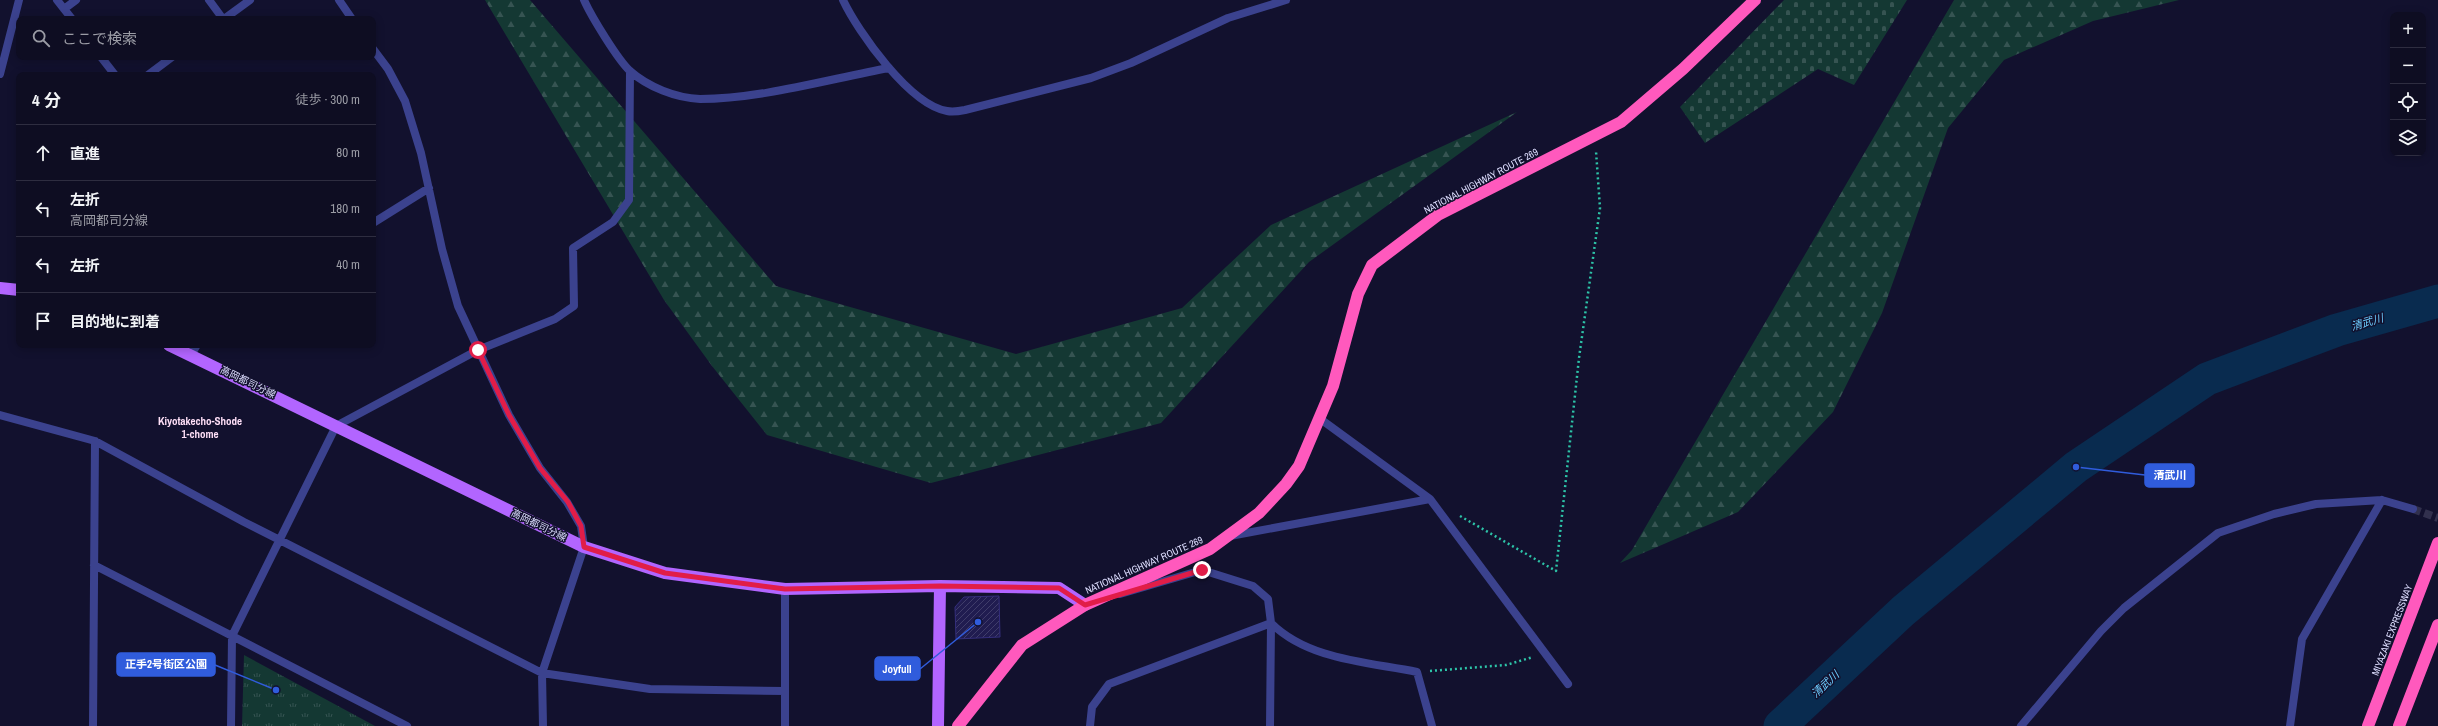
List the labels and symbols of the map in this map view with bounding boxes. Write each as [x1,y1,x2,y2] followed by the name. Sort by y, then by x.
[1422,145,1541,217] street label: NATIONAL HIGHWAY ROUTE 269
[2349,310,2386,333] water label: 清武川
[469,341,487,359] route start
[218,363,278,401] street label: 高岡都司分線
[158,414,242,441] district label: Kiyotakecho-Shode 1-chome
[2145,464,2194,487] callout: 清武川
[2154,468,2187,482] text: 清武川
[509,506,569,544] street label: 高岡都司分線
[1083,533,1205,597] street label: NATIONAL HIGHWAY ROUTE 269
[1193,561,1211,579] route end
[2369,582,2416,677] street label: MIYAZAKI EXPRESSWAY
[117,653,215,676] callout: 正手2号街区公園
[125,657,207,671] text: 正手2号街区公園
[875,657,920,680] callout: Joyfull
[882,662,912,676] text: Joyfull
[1808,667,1843,700] water label: 清武川

